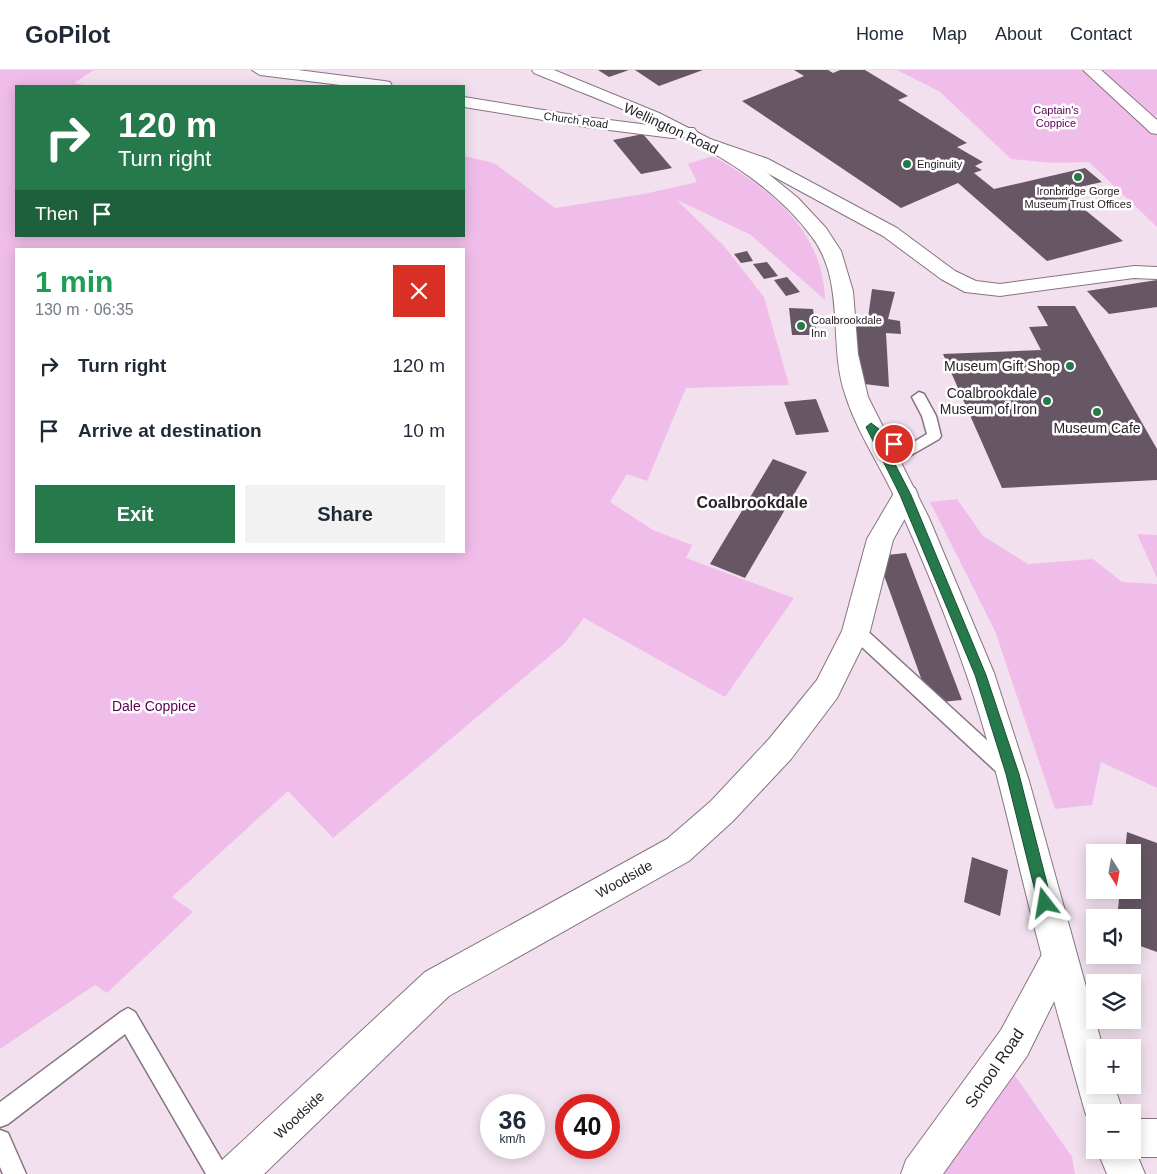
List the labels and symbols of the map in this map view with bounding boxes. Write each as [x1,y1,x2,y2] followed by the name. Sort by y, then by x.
[621,99,721,157] street label: Wellington Road
[1033,104,1079,129] park label: Captain's Coppice
[543,110,609,130] street label: Church Road
[901,158,913,170] marker: Enginuity
[917,158,963,170] place label: Enginuity
[1072,171,1084,183] marker: Ironbridge Gorge Museum Trust Offices
[1025,185,1132,210] place label: Ironbridge Gorge Museum Trust Offices
[811,314,882,339] place label: Coalbrookdale Inn
[795,320,807,332] marker: Coalbrookdale Inn
[944,358,1060,374] place label: Museum Gift Shop
[1064,360,1076,372] marker: Museum Gift Shop
[940,385,1037,417] place label: Coalbrookdale Museum of Iron
[1041,395,1053,407] marker: Coalbrookdale Museum of Iron
[1091,406,1103,418] marker: Museum Cafe
[1053,420,1141,436] place label: Museum Cafe
[873,423,915,465] pin
[696,494,808,511] district label: Coalbrookdale
[112,698,196,714] park label: Dale Coppice
[1086,844,1141,899] north arrow
[593,857,655,901] street label: Woodside
[1018,876,1070,928] position arrow
[962,1026,1027,1111] street label: School Road
[271,1088,327,1142] street label: Woodside
[555,1094,620,1159] speed limit sign: 40

